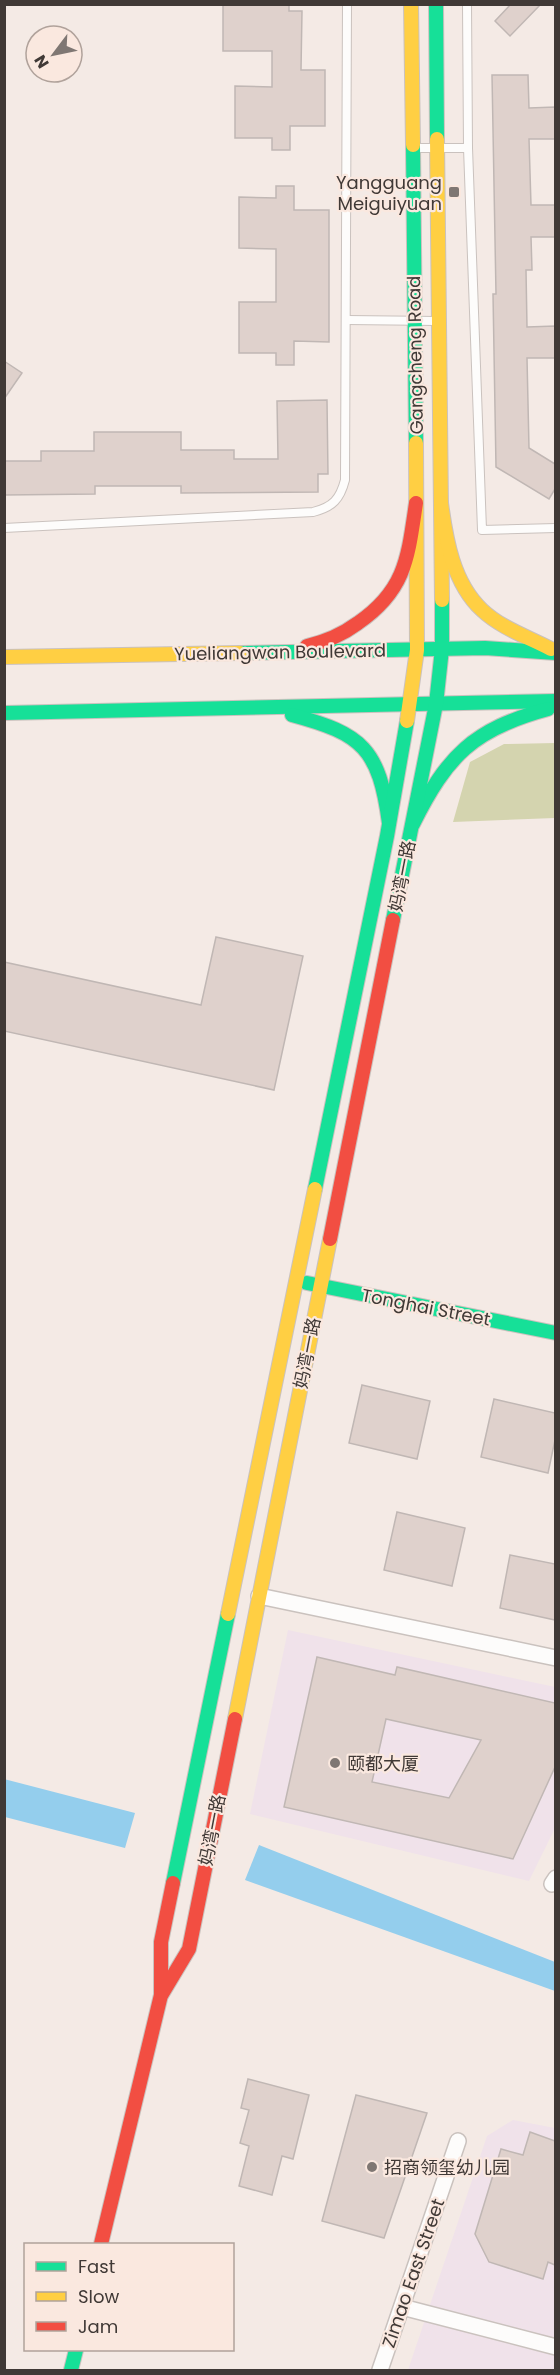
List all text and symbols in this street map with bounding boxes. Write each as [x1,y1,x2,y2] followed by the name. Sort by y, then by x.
[24,24,84,84] north arrow
[29,50,55,73] text: N
[336,170,442,216] place label: Yangguang Meiguiyuan
[447,185,461,199] marker: Yangguang Meiguiyuan
[401,275,429,435] street label: Gangcheng Road
[174,638,386,666] street label: Yueliangwan Boulevard
[383,838,421,914] street label: 妈湾一路
[360,1282,492,1332] street label: Tonghai Street
[288,1315,326,1391] street label: 妈湾一路
[347,1751,419,1776] place label: 颐都大厦
[328,1756,342,1770] marker: 颐都大厦
[193,1792,231,1868] street label: 妈湾一路
[384,2155,510,2180] place label: 招商领玺幼儿园
[365,2160,379,2174] marker: 招商领玺幼儿园
[376,2195,450,2351] street label: Zimao East Street
[24,2243,234,2351] legend
[78,2254,115,2279] text: Fast
[78,2284,120,2309] text: Slow
[78,2314,118,2339] text: Jam

